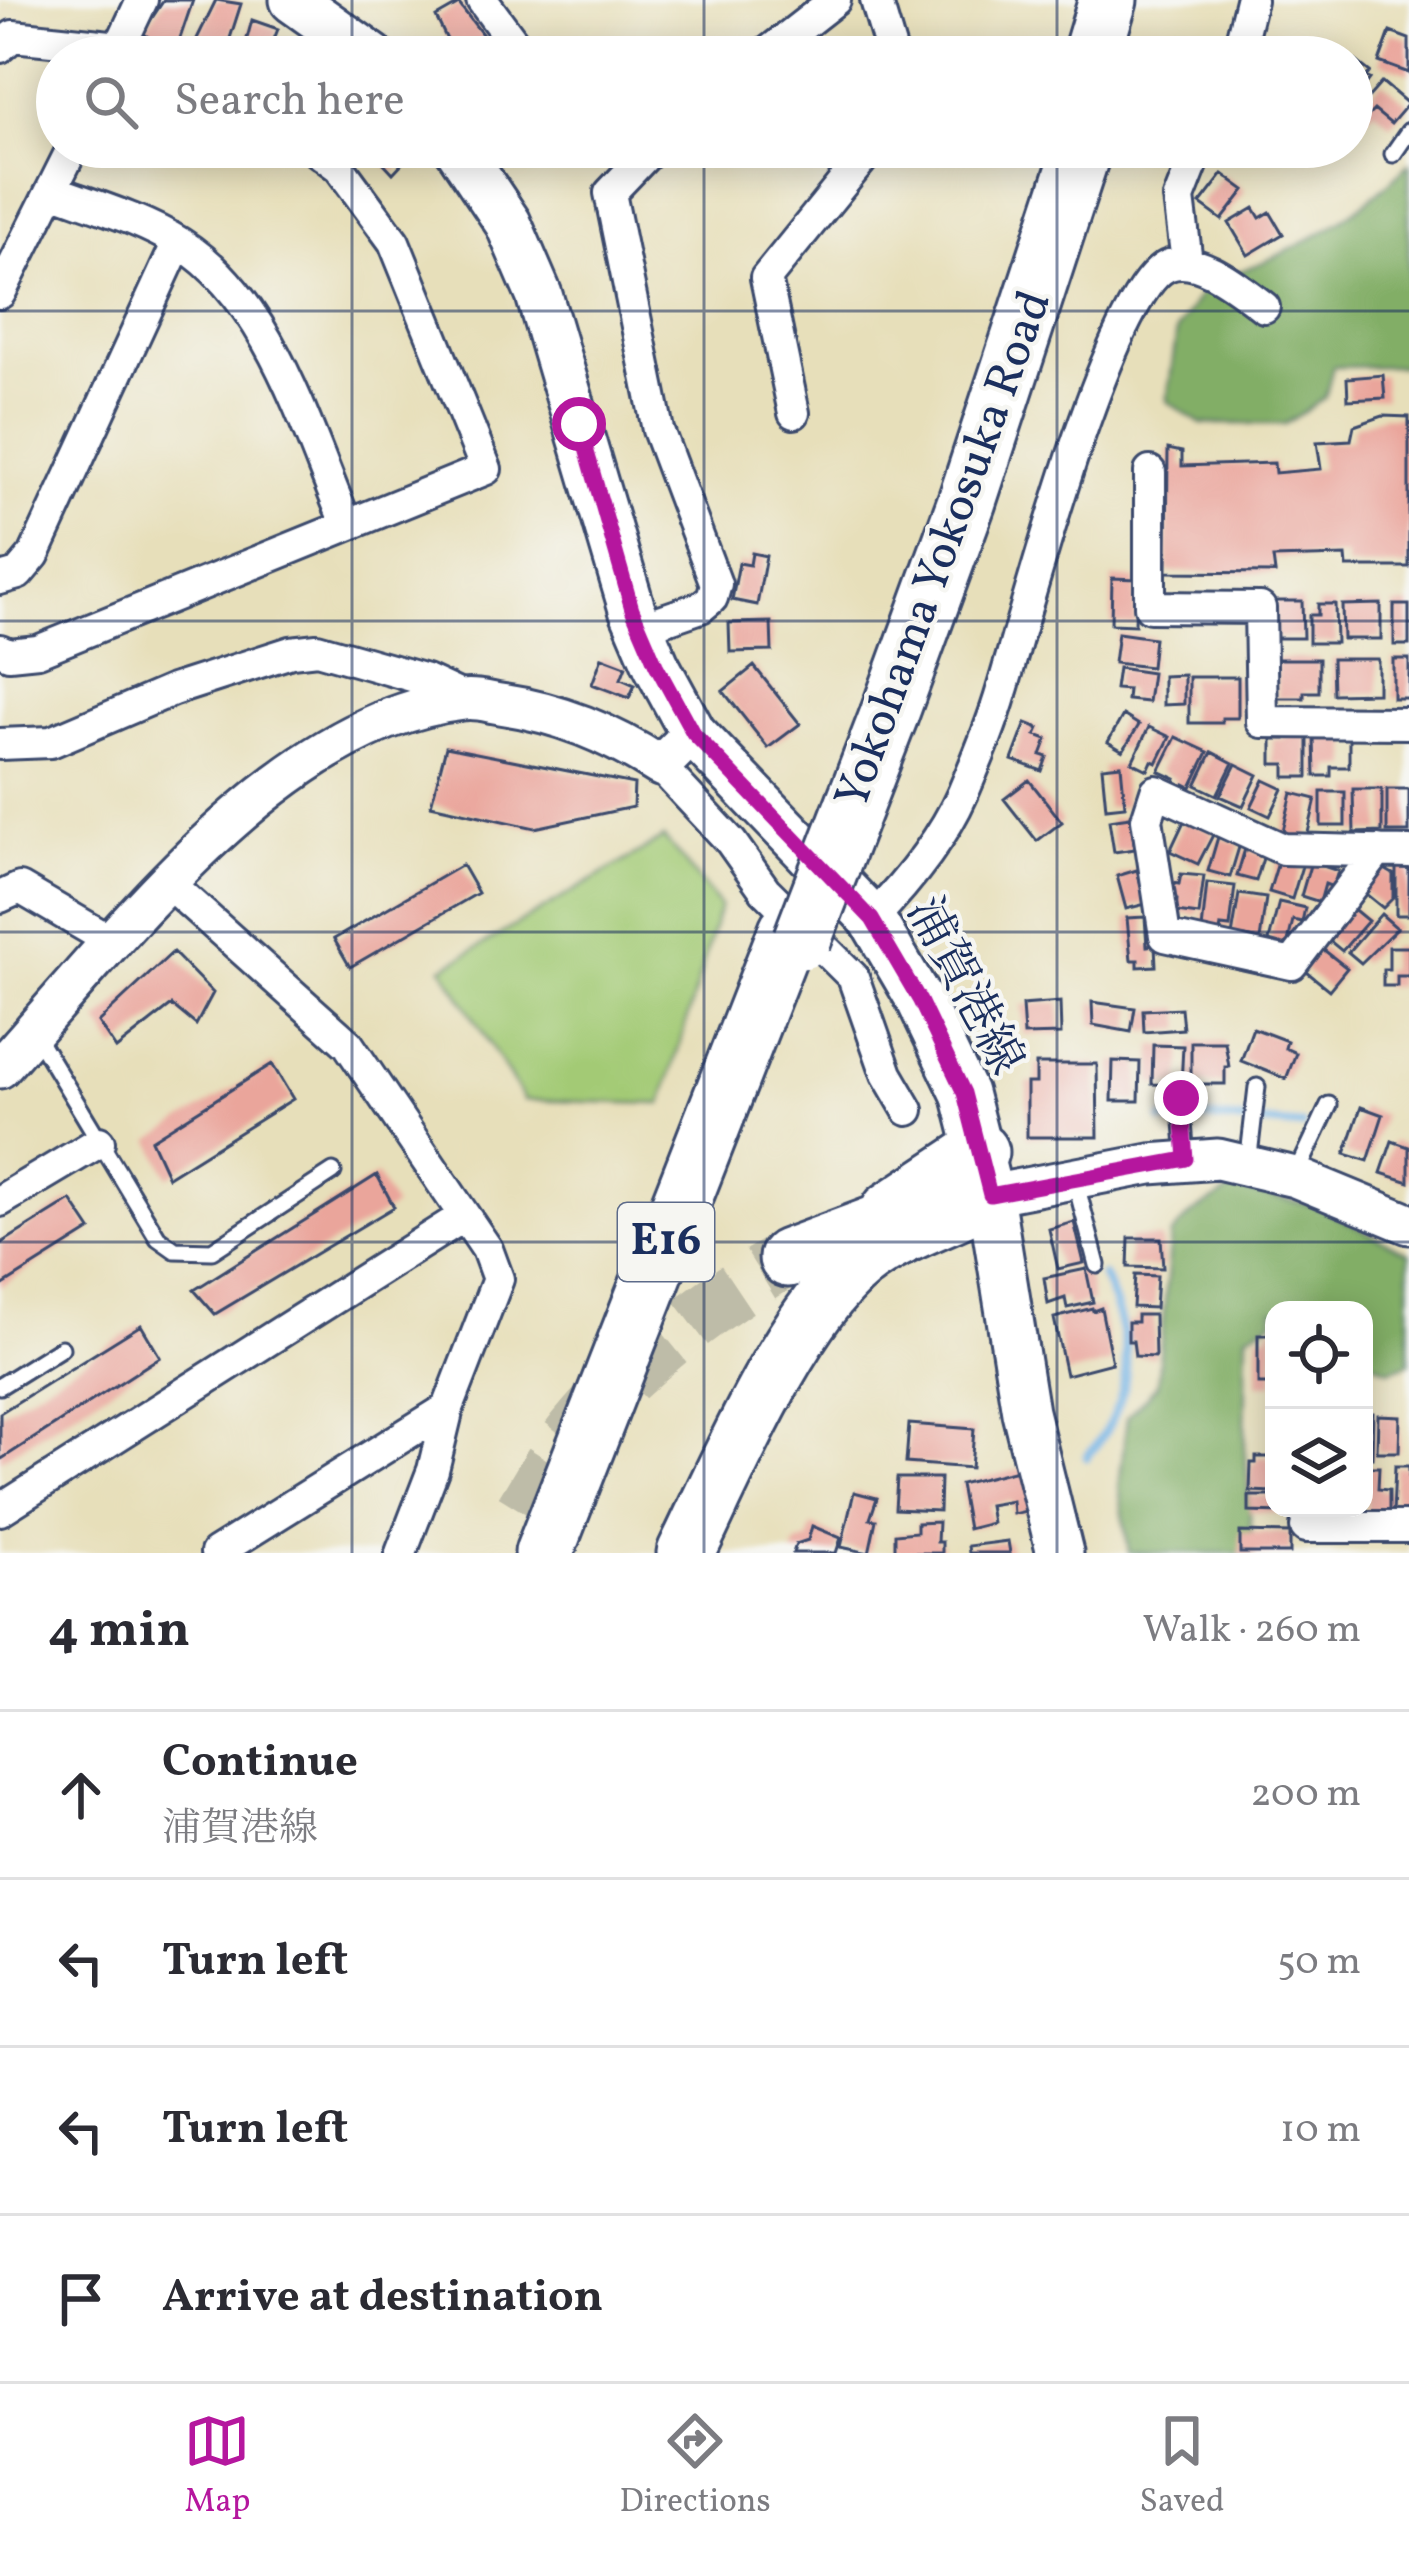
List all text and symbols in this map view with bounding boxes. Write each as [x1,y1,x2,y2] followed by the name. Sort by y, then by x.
[36,36,1373,168] search box
[78,69,144,135] icon: search
[174,71,405,134] text: Search here
[820,282,1070,818] street label: Yokohama Yokosuka Road
[552,397,606,451] route start
[888,887,1038,1087] street label: 浦賀港線
[1154,1071,1208,1125] route end
[618,1203,714,1281] road number: E16
[1265,1301,1373,1517] map controls
[1265,1301,1373,1409] button: locate
[1265,1409,1373,1517] button: layers
[48,1596,190,1667] text: 4 min
[1143,1604,1361,1658] text: Walk · 260 m
[162,1732,358,1795] text: Continue
[48,1762,114,1828] icon: ahead
[1250,1768,1361,1822] text: 200 m
[162,1803,318,1857] text: 浦賀港線
[48,1930,114,1996] icon: left
[162,1931,348,1994] text: Turn left
[1277,1936,1361,1990] text: 50 m
[48,2098,114,2164] icon: left
[162,2099,348,2162] text: Turn left
[1280,2104,1361,2158] text: 10 m
[48,2266,114,2332] icon: arrive
[162,2267,603,2330] text: Arrive at destination
[184,2408,251,2526] tab: Map
[619,2408,771,2526] tab: Directions
[1140,2408,1225,2526] tab: Saved

